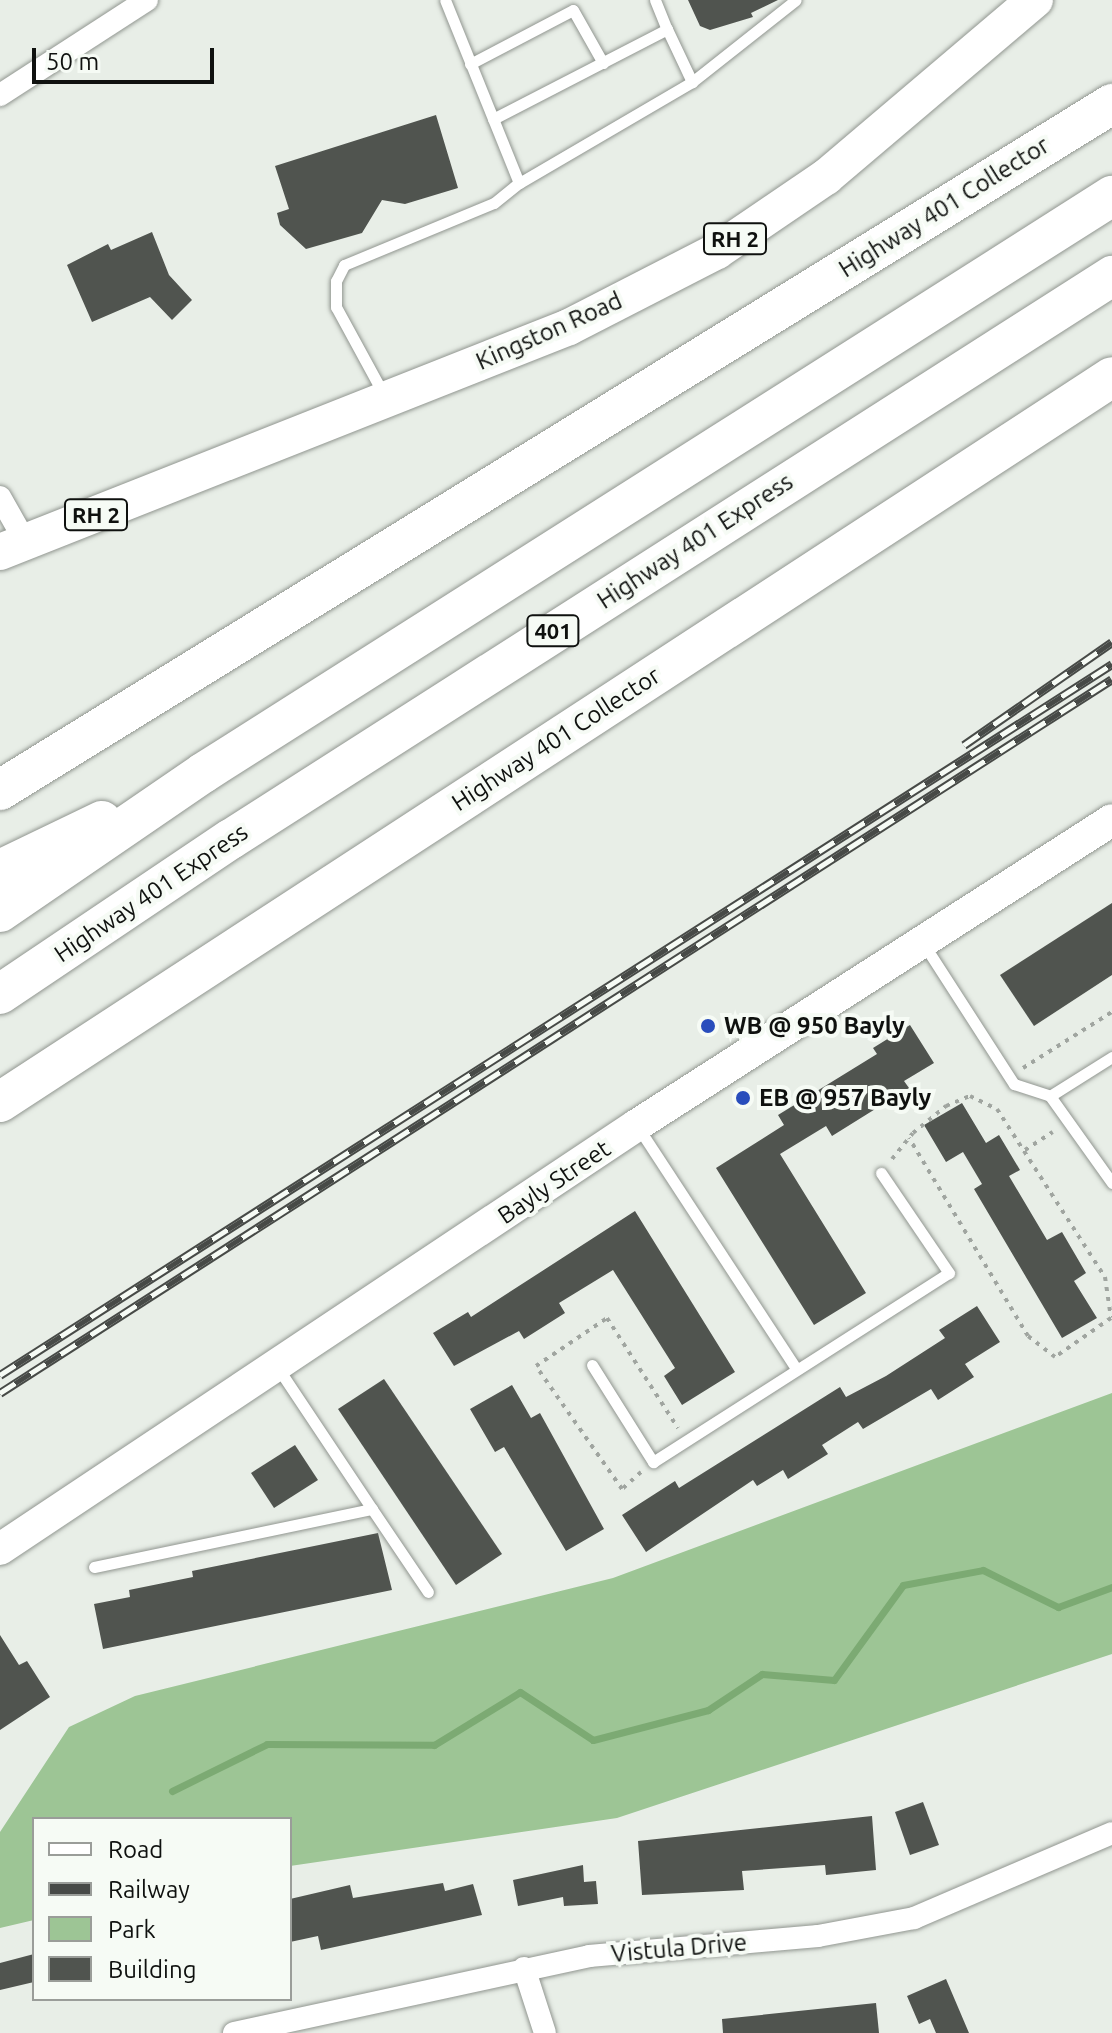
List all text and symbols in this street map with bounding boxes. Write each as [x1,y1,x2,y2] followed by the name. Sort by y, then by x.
[36,32,218,82] scale bar
[46,48,99,75] text: 50 m
[834,131,1054,283] street label: Highway 401 Collector
[701,221,769,257] road number: RH 2
[472,286,626,376] street label: Kingston Road
[592,467,798,615] street label: Highway 401 Express
[62,497,130,533] road number: RH 2
[525,613,581,649] road number: 401
[447,661,665,817] street label: Highway 401 Collector
[49,818,253,968] street label: Highway 401 Express
[724,1012,905,1040] place label: WB @ 950 Bayly
[699,1017,717,1035] marker: WB @ 950 Bayly
[759,1084,931,1112] place label: EB @ 957 Bayly
[734,1089,752,1107] marker: EB @ 957 Bayly
[492,1134,616,1230] street label: Bayly Street
[32,1817,292,2001] legend
[108,1836,163,1863] text: Road
[108,1876,190,1903] text: Railway
[108,1916,156,1943] text: Park
[610,1928,748,1968] street label: Vistula Drive
[108,1956,196,1983] text: Building

